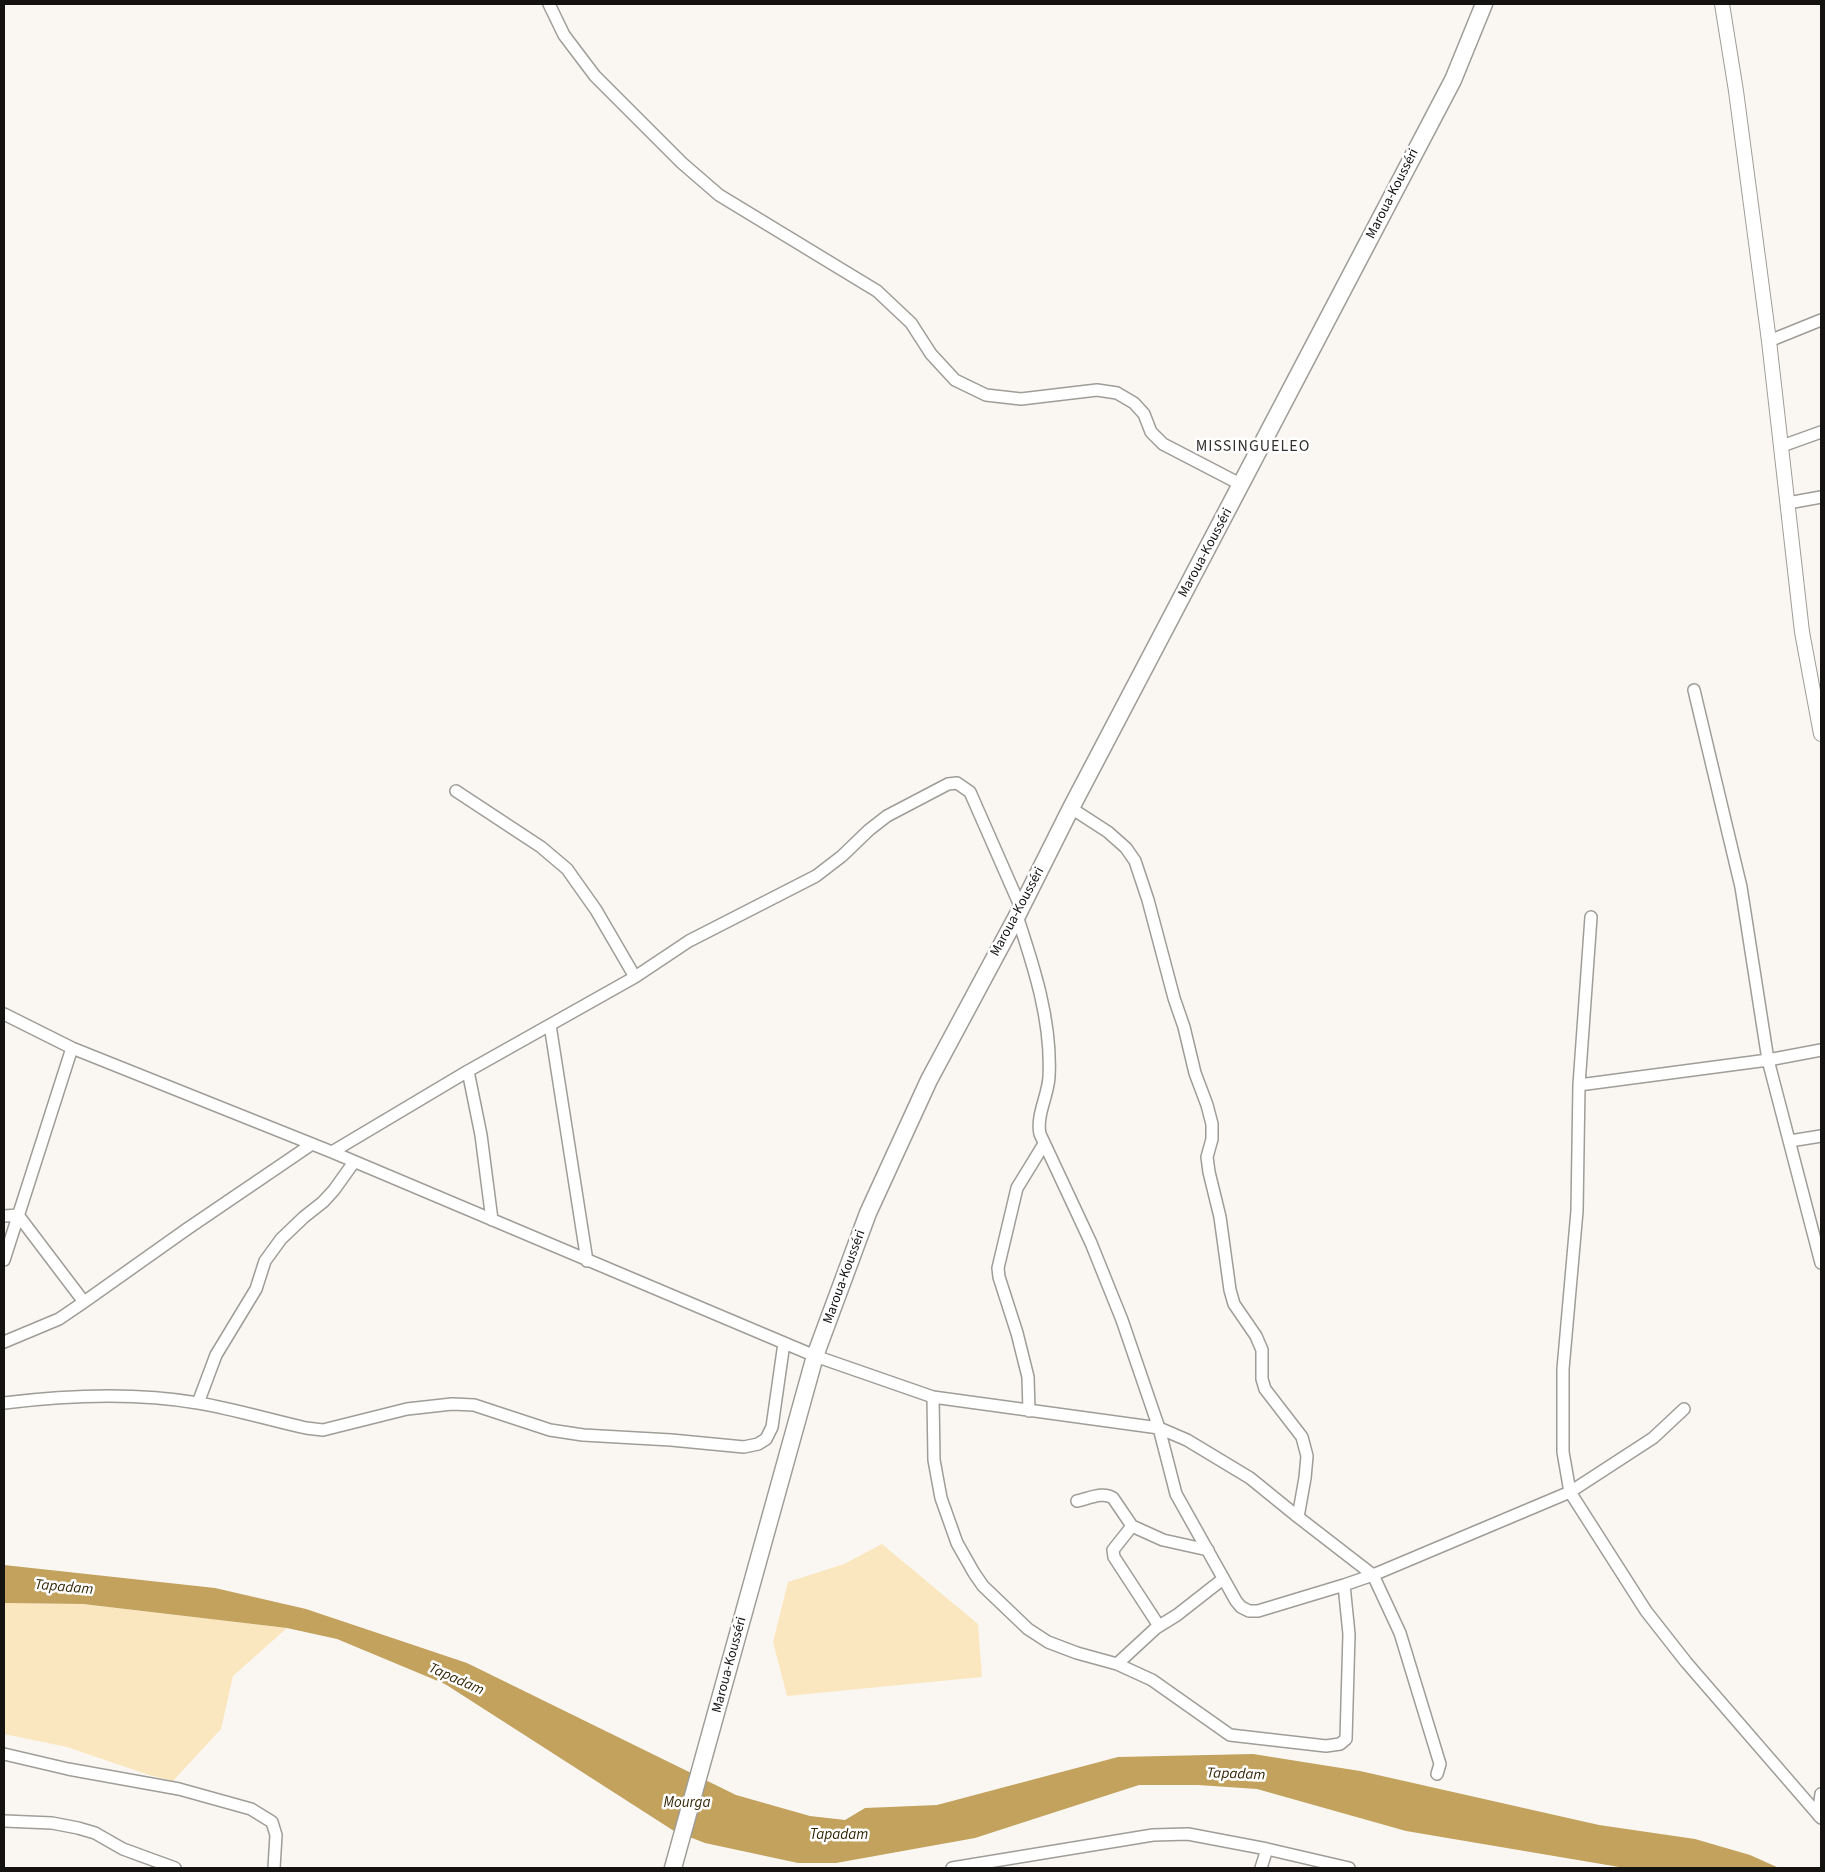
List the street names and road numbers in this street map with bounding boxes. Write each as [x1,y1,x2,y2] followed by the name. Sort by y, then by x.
[1363,146,1423,242] street label: Maroua-Kousséri
[1175,505,1237,601] street label: Maroua-Kousséri
[987,864,1049,960] street label: Maroua-Kousséri
[820,1228,870,1326] street label: Maroua-Kousséri
[709,1615,751,1715] street label: Maroua-Kousséri

